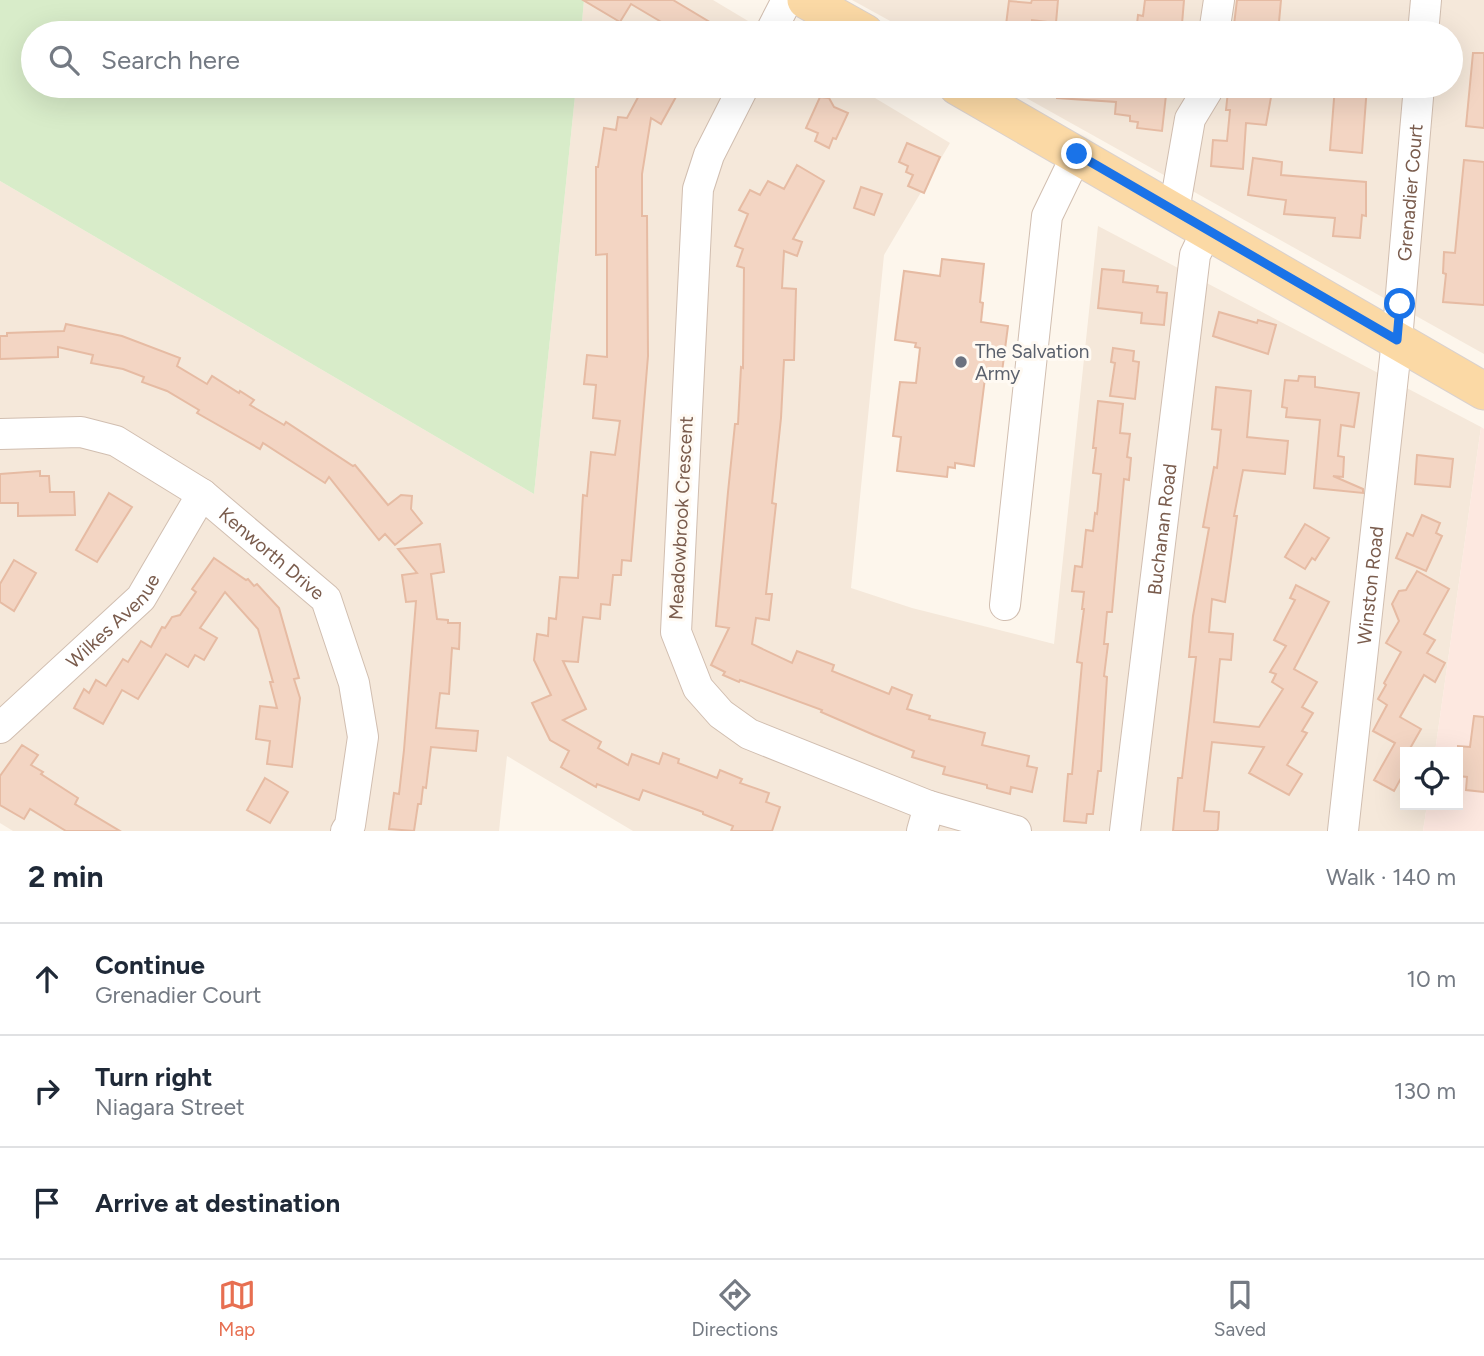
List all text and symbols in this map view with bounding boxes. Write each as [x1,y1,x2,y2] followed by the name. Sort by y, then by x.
[21,21,1463,98] search box
[45,41,83,79] icon: search
[101,44,240,76] text: Search here
[1392,123,1427,262] street label: Grenadier Court
[1061,138,1092,169] route end
[1384,288,1415,319] route start
[975,340,1089,385] place label: The Salvation Army
[953,354,969,370] marker: The Salvation Army
[664,415,698,621] street label: Meadowbrook Crescent
[1142,462,1181,596] street label: Buchanan Road
[215,502,329,604] street label: Kenworth Drive
[1352,525,1388,646] street label: Winston Road
[61,570,164,673] street label: Wilkes Avenue
[1400,747,1463,810] map controls
[1400,747,1463,810] button: locate
[28,858,104,895] text: 2 min
[1326,863,1456,891] text: Walk · 140 m
[95,949,205,981] text: Continue
[28,960,66,998] icon: ahead
[1407,965,1456,993] text: 10 m
[95,981,261,1009] text: Grenadier Court
[95,1061,212,1093] text: Turn right
[28,1072,66,1110] icon: right
[1394,1077,1456,1105] text: 130 m
[95,1093,245,1121] text: Niagara Street
[28,1184,66,1222] icon: arrive
[95,1187,340,1219] text: Arrive at destination
[218,1276,256,1341] tab: Map
[691,1276,778,1341] tab: Directions
[1214,1276,1266,1341] tab: Saved

